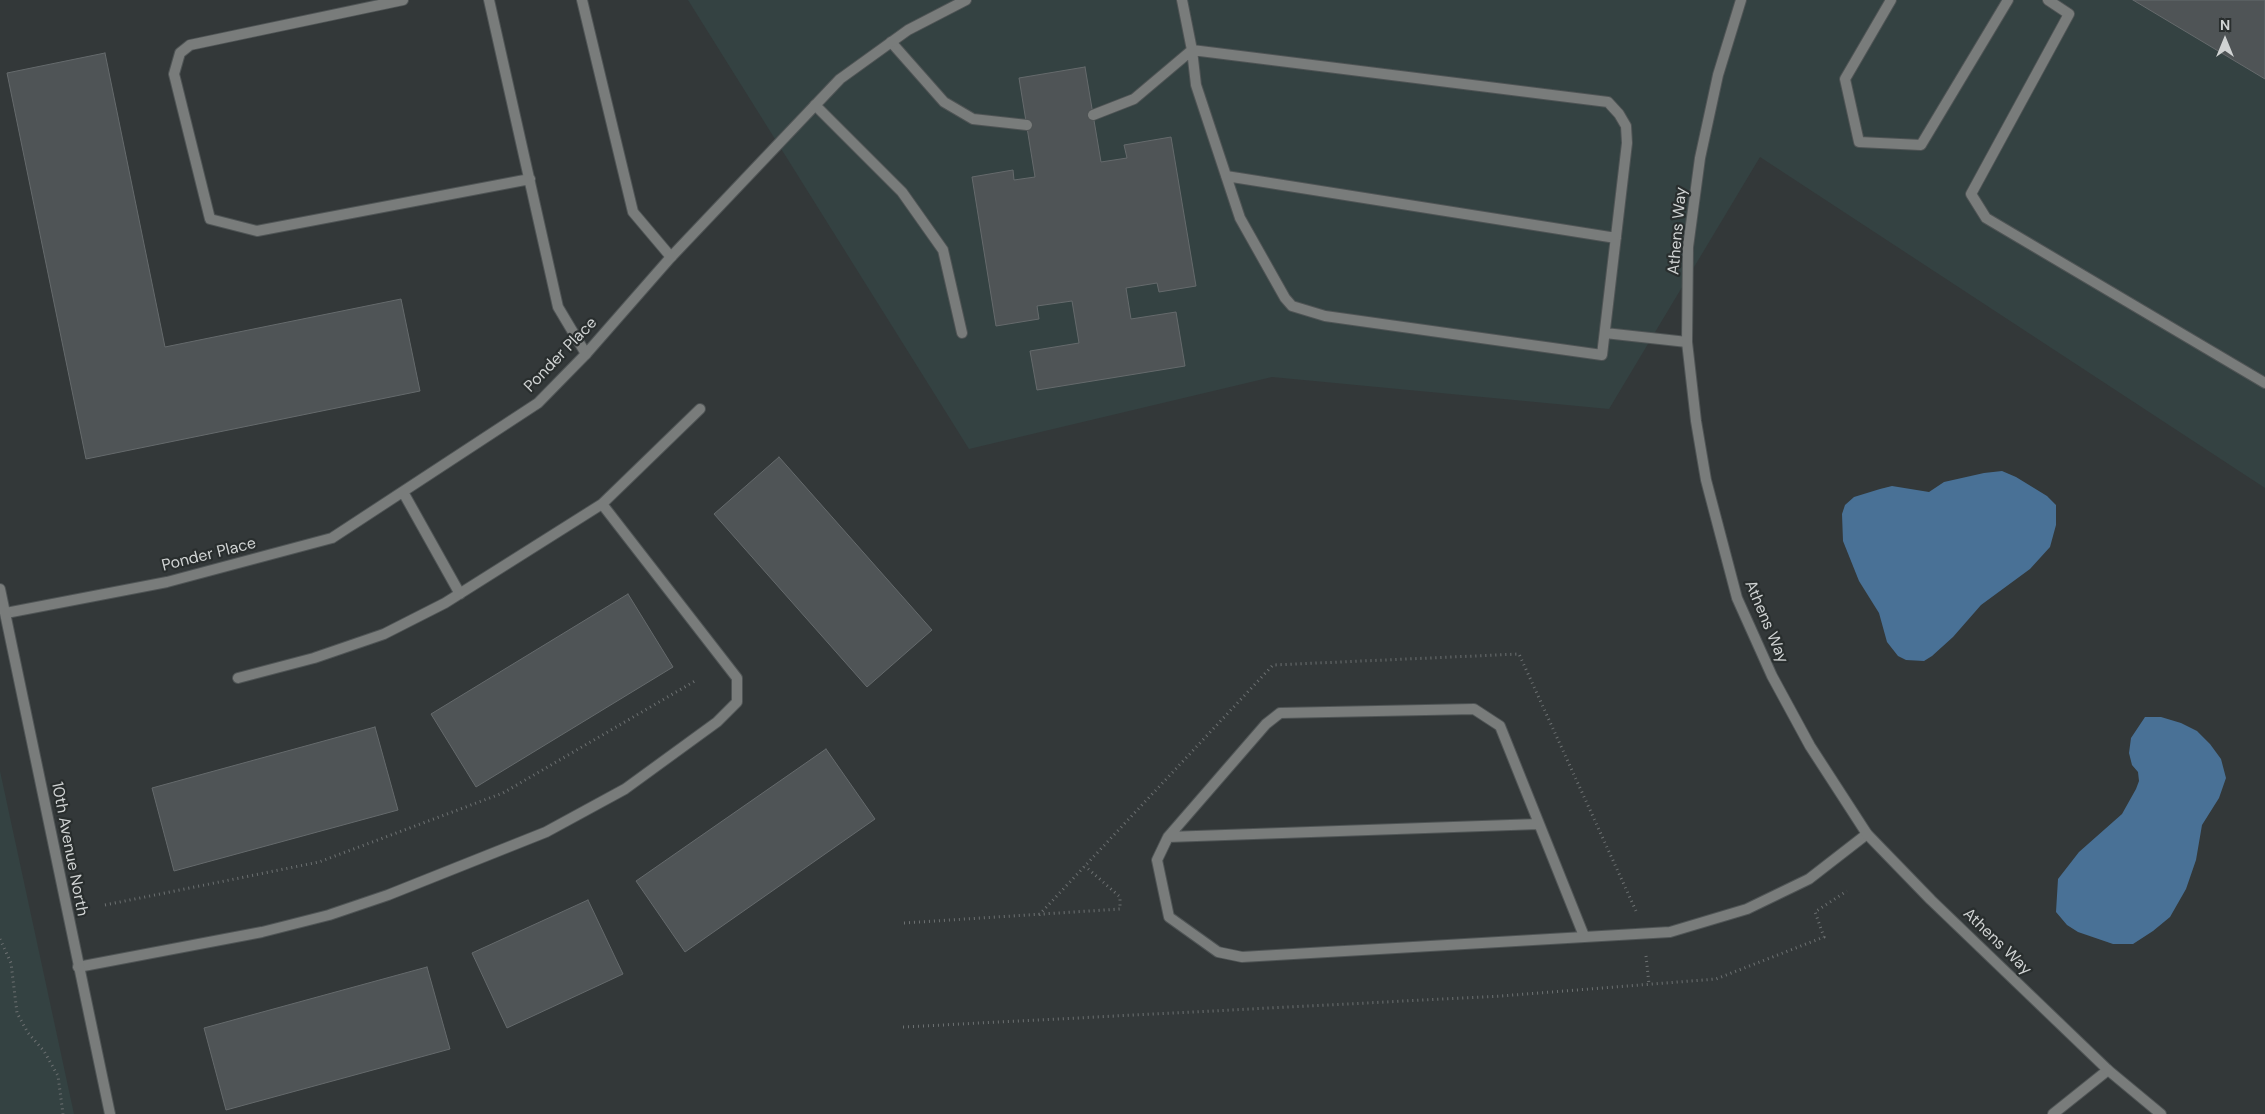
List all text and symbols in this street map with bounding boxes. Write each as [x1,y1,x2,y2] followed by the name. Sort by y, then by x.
[2200,15,2250,65] north arrow
[2220,16,2230,34] text: N
[1665,186,1691,276] street label: Athens Way
[521,314,601,396] street label: Ponder Place
[160,534,258,576] street label: Ponder Place
[1740,578,1792,666] street label: Athens Way
[47,780,91,918] street label: 10th Avenue North
[1959,905,2035,979] street label: Athens Way

